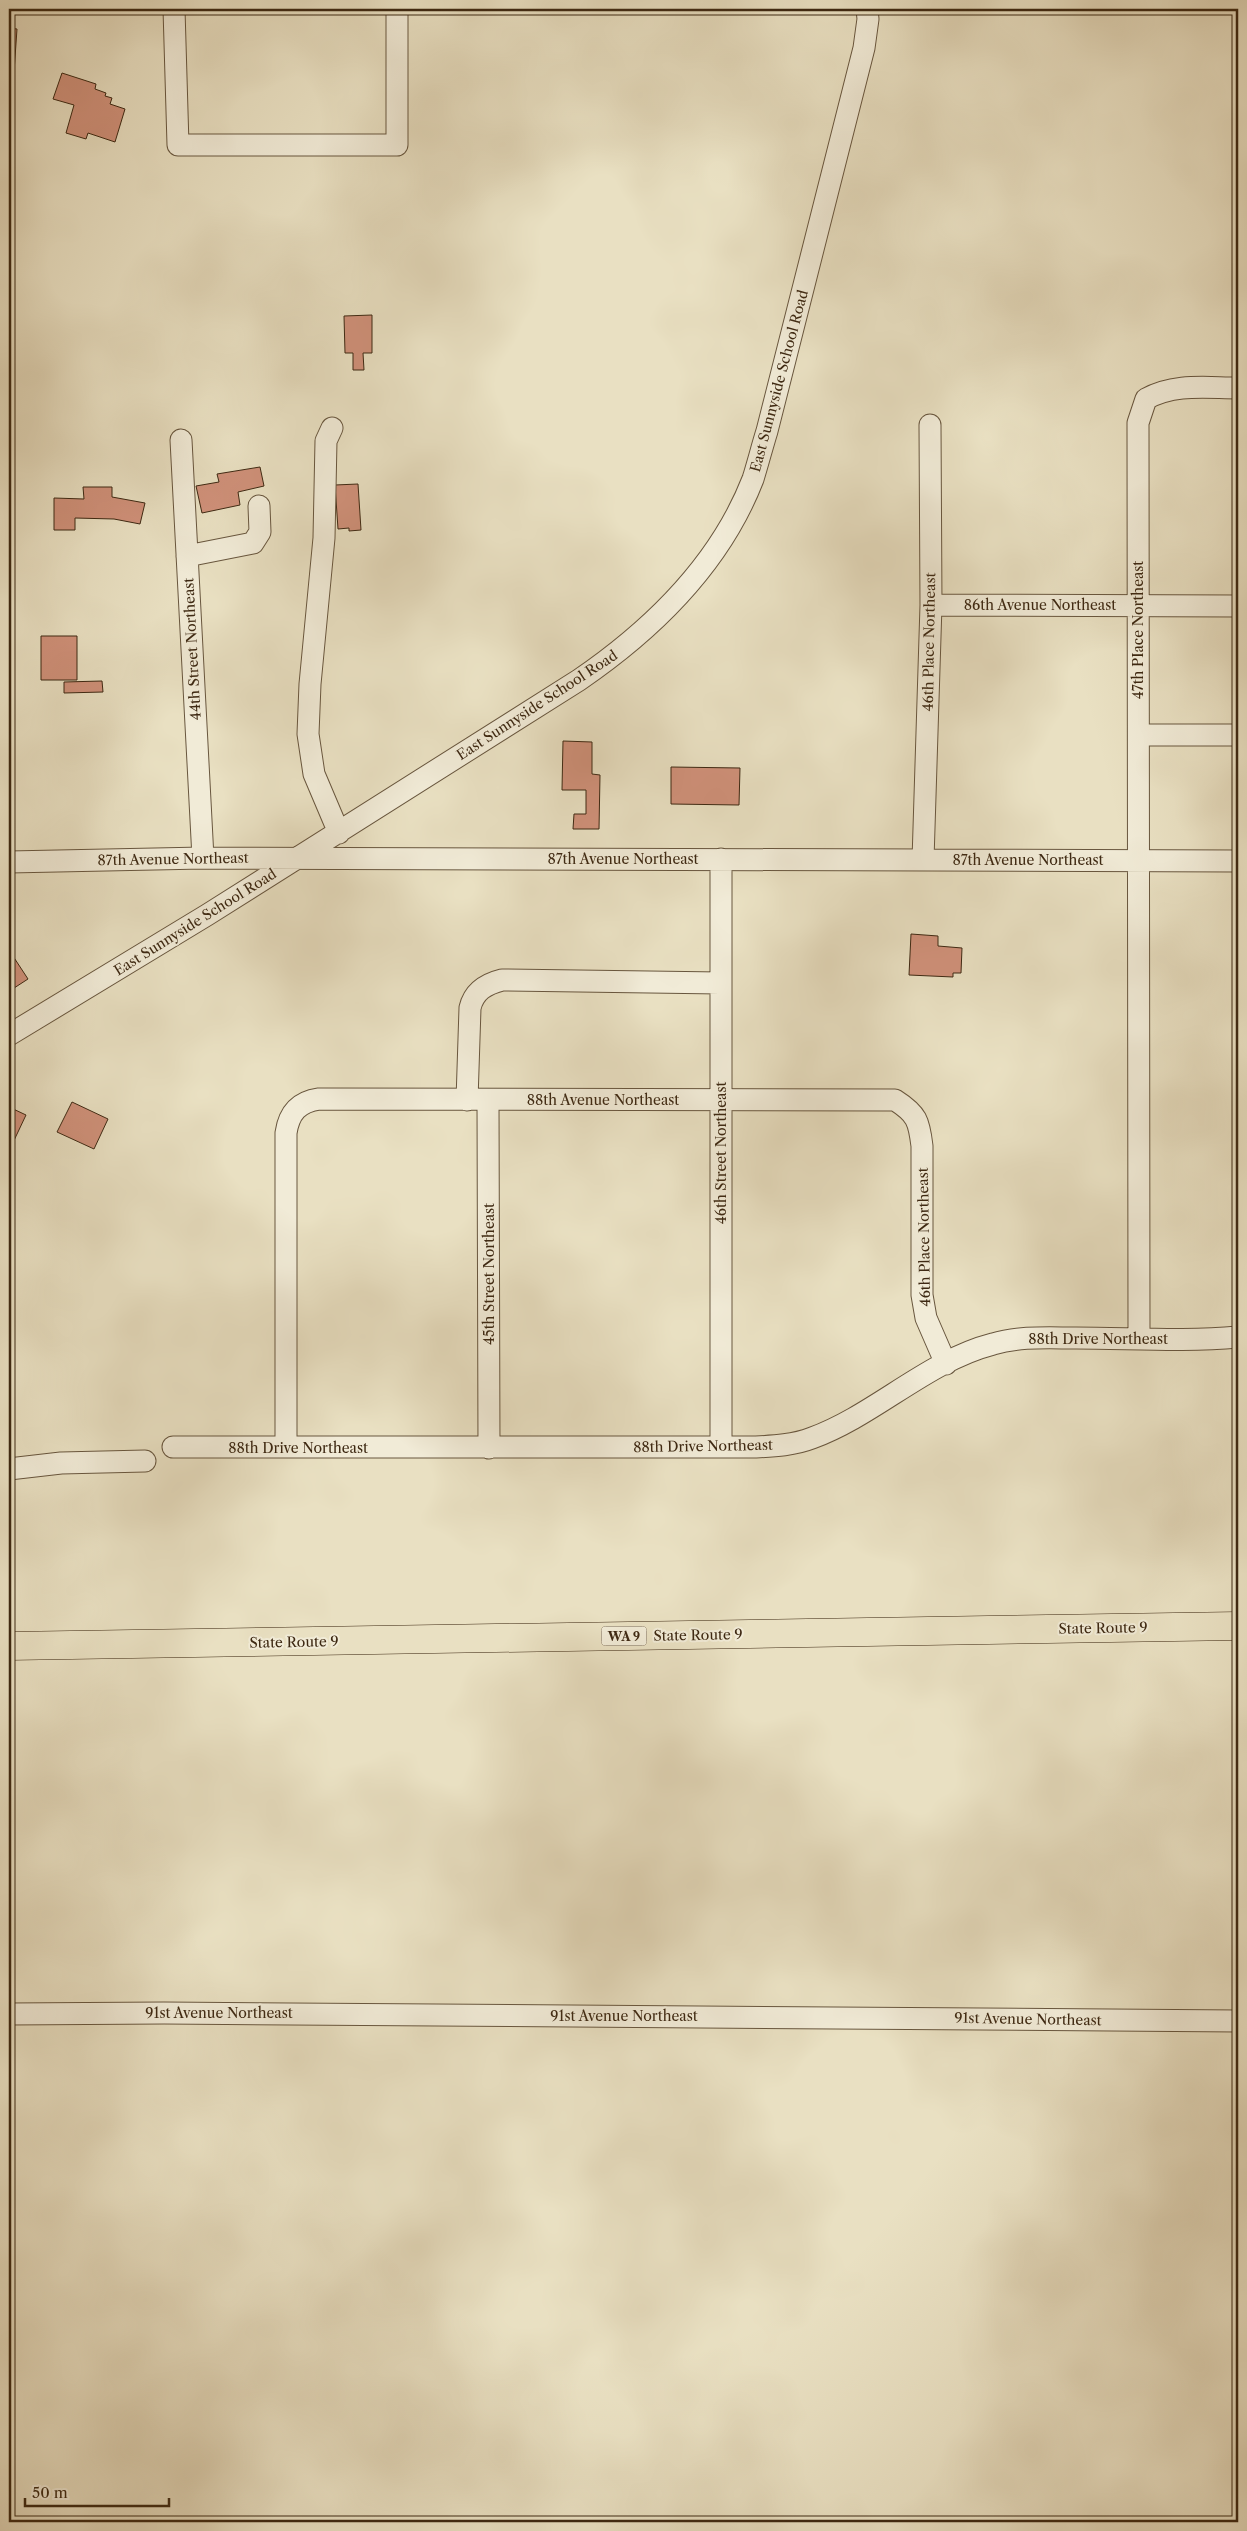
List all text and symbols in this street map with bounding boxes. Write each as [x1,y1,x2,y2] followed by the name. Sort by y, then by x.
[746,287,812,474] street label: East Sunnyside School Road
[1129,561,1147,699] street label: 47th PIace Northeast
[919,572,939,712] street label: 46th Place Northeast
[179,577,205,721] street label: 44th Street Northeast
[964,596,1116,614] street label: 86th Avenue Northeast
[453,646,621,764] street label: East Sunnyside School Road
[97,849,249,869] street label: 87th Avenue Northeast
[547,850,699,868] street label: 87th Avenue Northeast
[952,851,1104,869] street label: 87th Avenue Northeast
[110,864,280,979] street label: East Sunnyside School Road
[712,1082,730,1224] street label: 46th Street Northeast
[527,1091,679,1109] street label: 88th Avenue Northeast
[914,1167,934,1307] street label: 46th Place Northeast
[480,1203,498,1345] street label: 45th Street Northeast
[1028,1330,1168,1348] street label: 88th Drive Northeast
[633,1436,773,1456] street label: 88th Drive Northeast
[228,1439,368,1457] street label: 88th Drive Northeast
[1058,1618,1148,1638] street label: State Route 9
[653,1625,743,1645] street label: State Route 9
[602,1626,646,1645] road number: WA 9
[249,1632,339,1652] street label: State Route 9
[145,2004,293,2022] street label: 91st Avenue Northeast
[550,2007,698,2025] street label: 91st Avenue Northeast
[954,2009,1102,2029] street label: 91st Avenue Northeast
[25,2476,169,2508] scale bar
[32,2483,68,2502] text: 50 m

